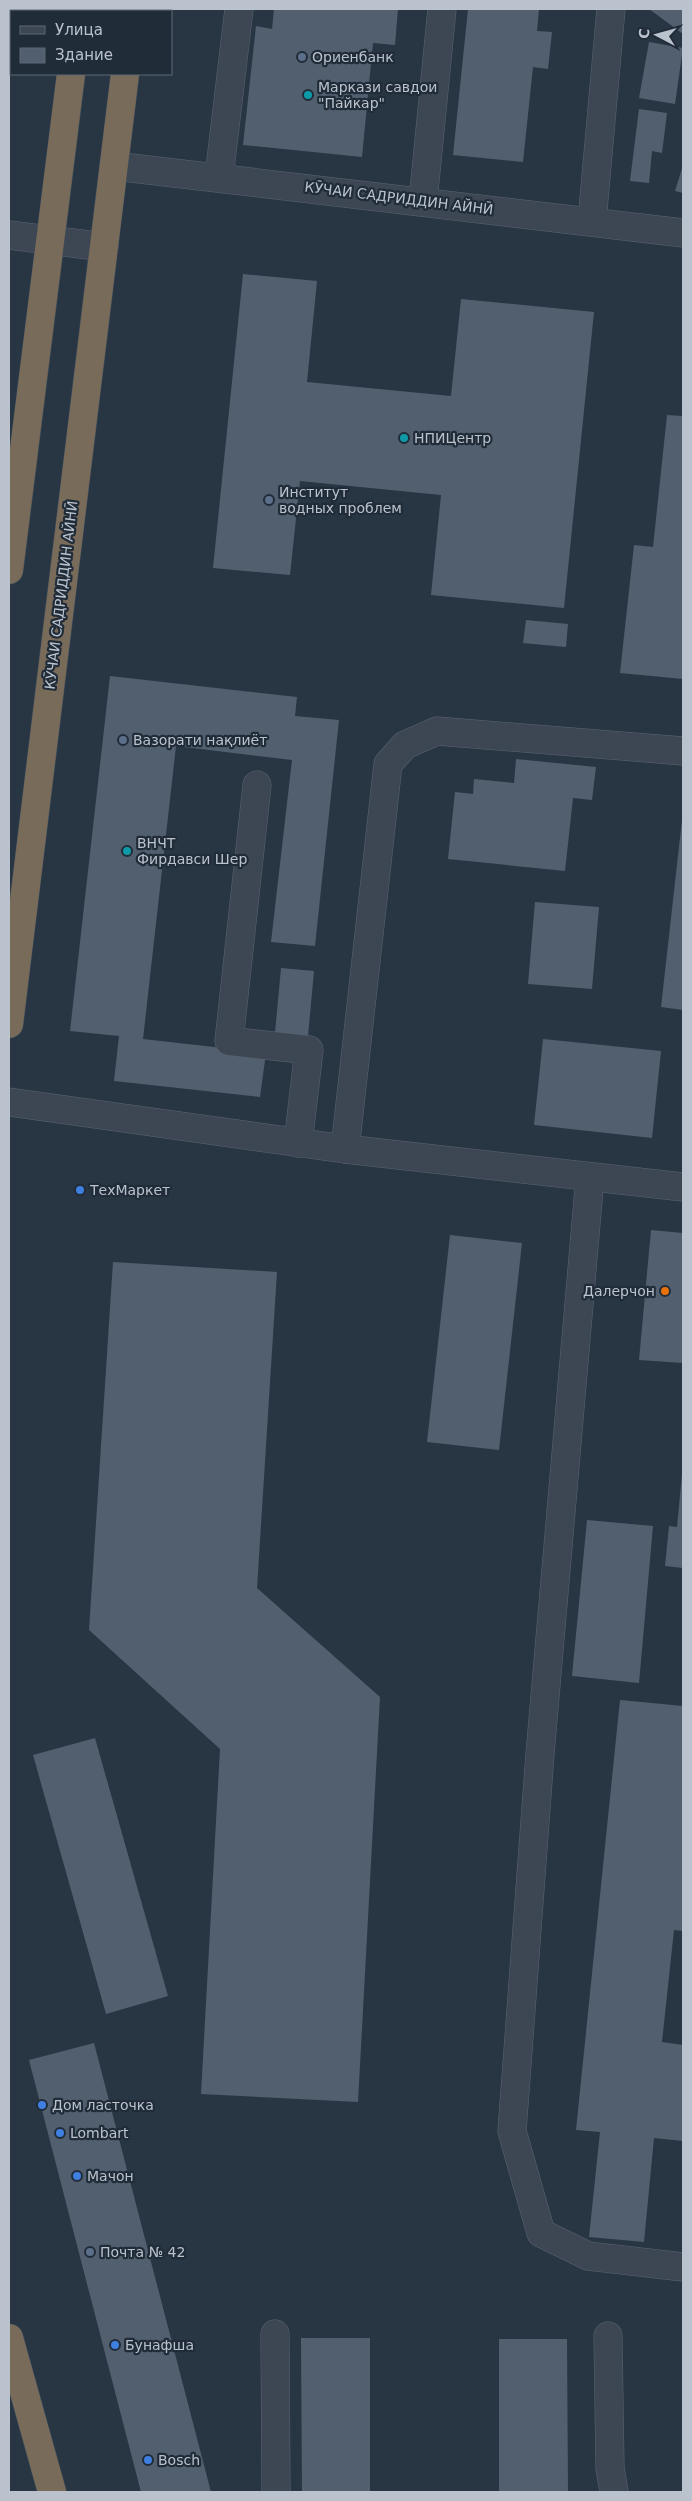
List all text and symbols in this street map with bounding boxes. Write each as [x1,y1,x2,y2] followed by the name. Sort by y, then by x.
[10,10,172,75] legend
[632,10,682,60] north arrow
[55,21,103,39] text: Улица
[636,28,653,40] text: С
[55,46,113,64] text: Здание
[312,49,394,65] place label: Ориенбанк
[296,51,308,63] marker: Ориенбанк
[318,79,437,111] place label: Маркази савдои "Пайкар"
[302,89,314,101] marker: Маркази савдои "Пайкар"
[304,177,494,218] street label: КӮЧАИ САДРИДДИН АЙНӢ
[414,430,491,446] place label: НПИЦентр
[398,432,410,444] marker: НПИЦентр
[279,484,402,516] place label: Институт водных проблем
[263,494,275,506] marker: Институт водных проблем
[40,500,81,690] street label: КӮЧАИ САДРИДДИН АЙНӢ
[133,732,267,748] place label: Вазорати нақлиёт
[117,734,129,746] marker: Вазорати нақлиёт
[137,835,247,867] place label: ВНЧТ Фирдавси Шер
[121,845,133,857] marker: ВНЧТ Фирдавси Шер
[89,1182,170,1198] place label: ТехМаркет
[74,1184,86,1196] marker: ТехМаркет
[583,1283,655,1299] place label: Далерчон
[659,1285,671,1297] marker: Далерчон
[52,2097,154,2113] place label: Дом ласточка
[36,2099,48,2111] marker: Дом ласточка
[70,2125,129,2141] place label: Lombart
[54,2127,66,2139] marker: Lombart
[87,2168,134,2184] place label: Мачон
[71,2170,83,2182] marker: Мачон
[100,2244,185,2260] place label: Почта № 42
[84,2246,96,2258] marker: Почта № 42
[125,2337,194,2353] place label: Бунафша
[109,2339,121,2351] marker: Бунафша
[158,2452,200,2468] place label: Bosch
[142,2454,154,2466] marker: Bosch

